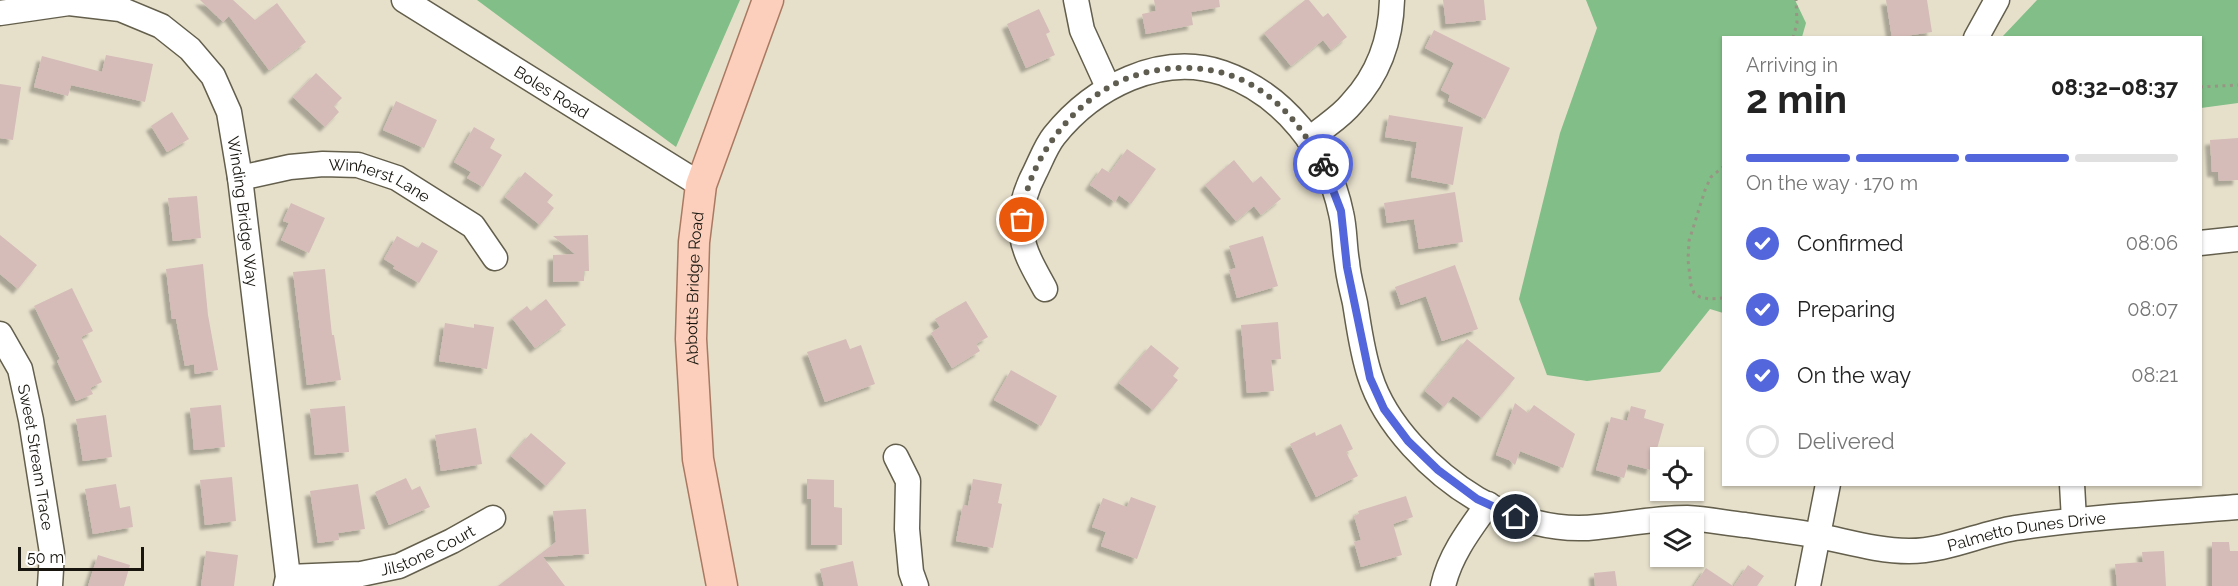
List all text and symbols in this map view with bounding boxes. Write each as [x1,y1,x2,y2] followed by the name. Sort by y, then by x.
[1746,53,1838,77] text: Arriving in
[511,62,592,123] street label: Boles Road
[2051,74,2178,100] text: 08:32–08:37
[1746,76,1847,122] text: 2 min
[1293,134,1353,194] courier
[223,135,262,288] street label: Winding Bridge Way
[1307,148,1340,181] icon: bike
[328,155,434,206] street label: Winherst Lane
[1746,171,1918,195] text: On the way · 170 m
[996,194,1047,245] pin
[1005,203,1038,236] icon: bag
[682,211,708,366] street label: Abbotts Bridge Road
[1746,227,1779,260] icon: check
[1797,230,1904,256] text: Confirmed
[2126,231,2178,255] text: 08:06
[1746,293,1779,326] icon: check
[1797,296,1895,322] text: Preparing
[2127,297,2178,321] text: 08:07
[1746,359,1779,392] icon: check
[1797,362,1911,388] text: On the way
[2131,363,2178,387] text: 08:21
[14,382,57,532] street label: Sweet Stream Trace
[1797,428,1895,454] text: Delivered
[1650,447,1704,567] map controls
[1650,447,1704,501] button: locate
[1490,491,1541,542] pin
[1499,500,1532,533] icon: home
[1945,508,2107,555] street label: Palmetto Dunes Drive
[1650,513,1704,567] button: layers
[379,521,479,580] street label: Jilstone Court
[18,544,144,572] scale bar
[27,548,64,567] text: 50 m

